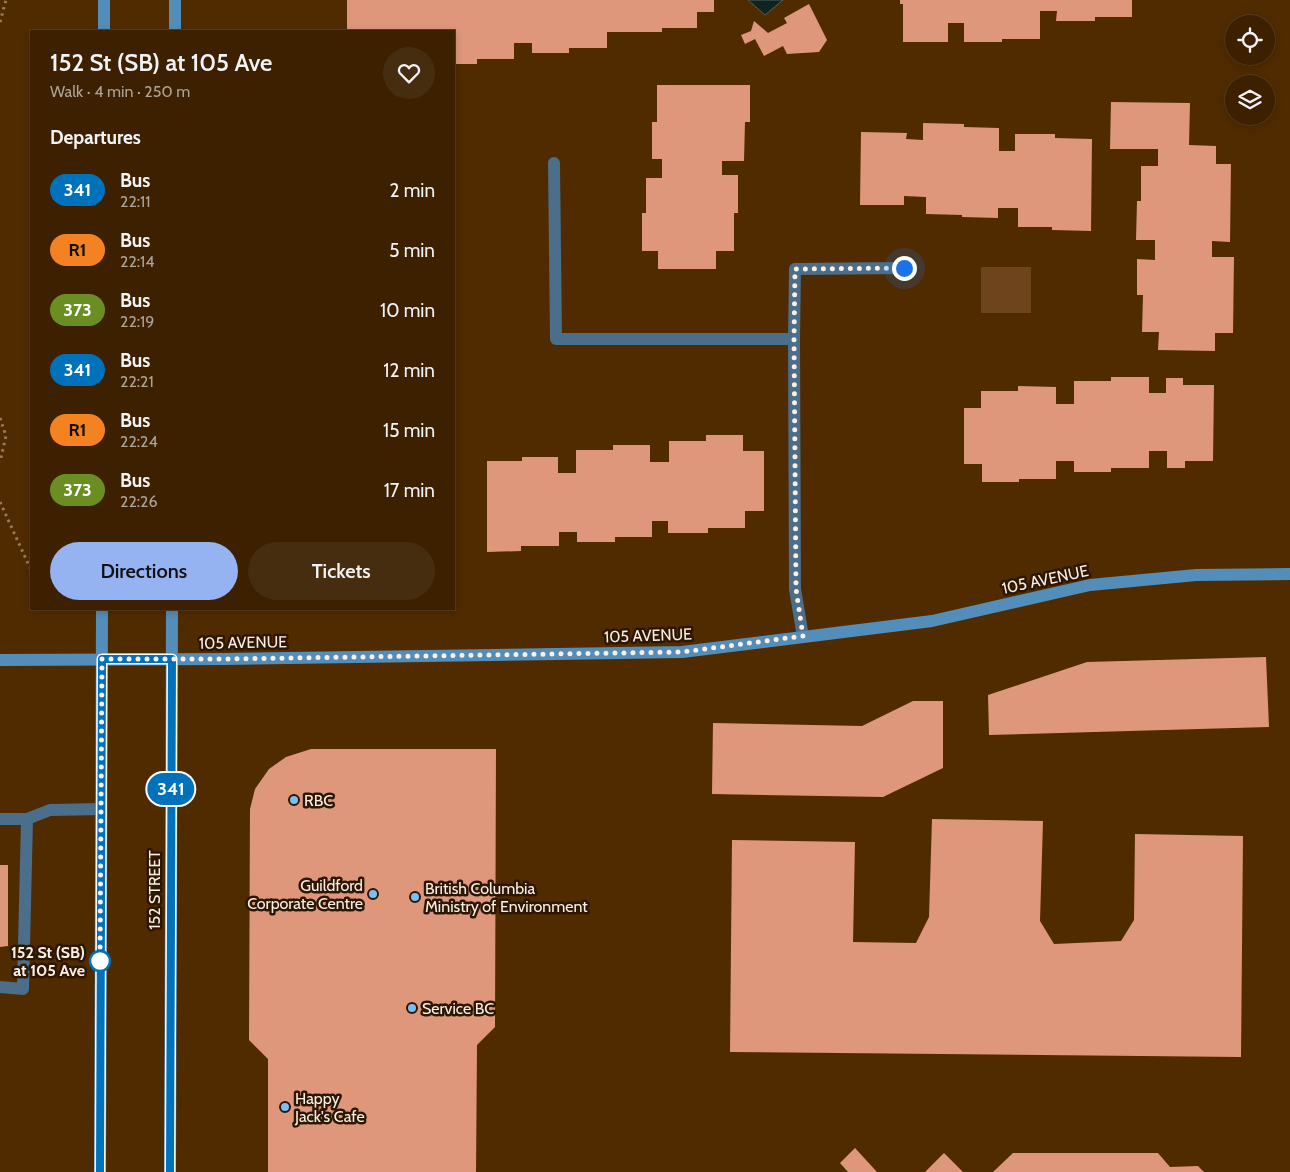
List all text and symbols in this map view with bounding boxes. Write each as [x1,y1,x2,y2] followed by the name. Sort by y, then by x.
[1225,15,1275,125] map controls
[1225,15,1275,65] button: locate
[383,47,435,99] button: heart
[50,48,272,77] text: 152 St (SB) at 105 Ave
[1225,75,1275,125] button: layers
[50,82,190,101] text: Walk · 4 min · 250 m
[50,126,141,149] text: Departures
[120,169,150,192] text: Bus
[64,179,91,201] text: 341
[389,179,435,202] text: 2 min
[120,192,151,211] text: 22:11
[120,229,150,252] text: Bus
[69,239,86,261] text: R1
[389,239,435,262] text: 5 min
[120,252,155,271] text: 22:14
[892,256,917,281] your location
[120,289,150,312] text: Bus
[63,299,92,321] text: 373
[380,299,435,322] text: 10 min
[120,312,154,331] text: 22:19
[120,349,150,372] text: Bus
[64,359,91,381] text: 341
[383,359,435,382] text: 12 min
[120,372,154,391] text: 22:21
[120,409,150,432] text: Bus
[69,419,86,441] text: R1
[383,419,435,442] text: 15 min
[120,432,158,451] text: 22:24
[120,469,150,492] text: Bus
[63,479,92,501] text: 373
[384,479,435,502] text: 17 min
[120,492,158,511] text: 22:26
[50,542,238,600] button: Directions
[248,542,435,600] button: Tickets
[1000,561,1090,598] street label: 105 AVENUE
[604,624,692,647] street label: 105 AVENUE
[199,632,287,653] street label: 105 AVENUE
[142,773,200,805] line badge: 341
[157,778,185,800] text: 341
[304,791,333,810] place label: RBC
[288,794,300,806] marker: RBC
[145,850,164,930] street label: 152 STREET
[247,876,363,913] place label: Guildford Corporate Centre
[425,879,588,916] place label: British Columbia Ministry of Environment
[367,888,379,900] marker: Guildford Corporate Centre
[409,891,421,903] marker: British Columbia Ministry of Environment
[11,943,85,980] place label: 152 St (SB) at 105 Ave
[89,950,111,972] marker: 152 St (SB) at 105 Ave
[422,999,494,1018] place label: Service BC
[406,1002,418,1014] marker: Service BC
[294,1089,365,1126] place label: Happy Jack's Cafe
[279,1101,291,1113] marker: Happy Jack's Cafe

